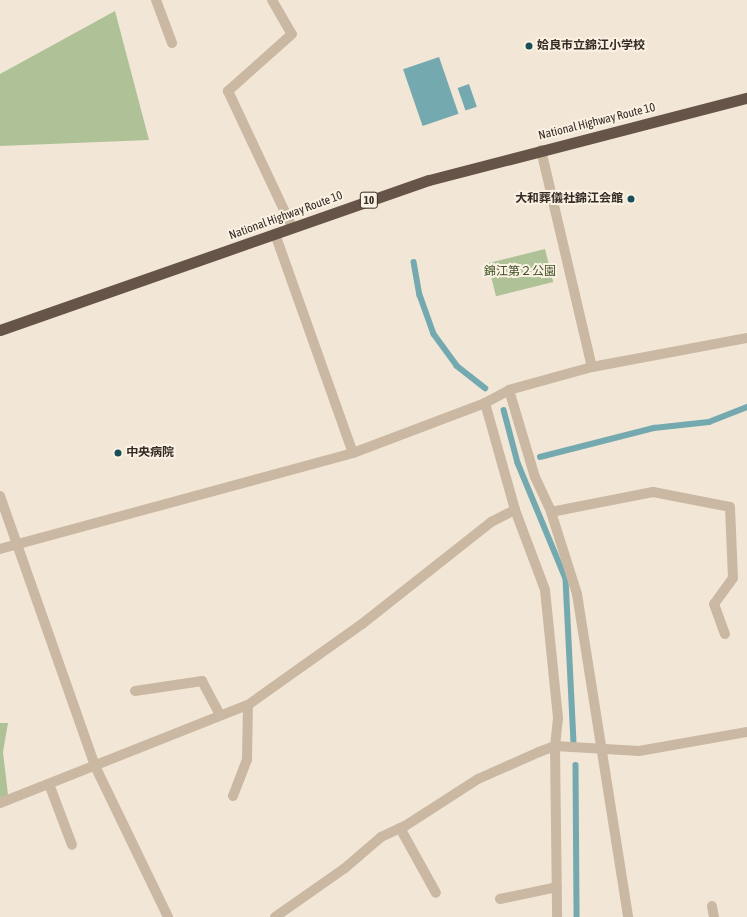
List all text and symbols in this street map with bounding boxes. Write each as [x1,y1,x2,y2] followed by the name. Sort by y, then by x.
[537,39,645,53] place label: 姶良市立錦江小学校
[524,41,534,51] marker: 姶良市立錦江小学校
[537,101,657,143] street label: National Highway Route 10
[227,189,345,243] street label: National Highway Route 10
[359,191,379,209] road number: 10
[515,192,623,206] place label: 大和葬儀社錦江会館
[626,194,636,204] marker: 大和葬儀社錦江会館
[484,265,556,279] park label: 錦江第２公園
[126,446,174,460] place label: 中央病院
[113,448,123,458] marker: 中央病院

